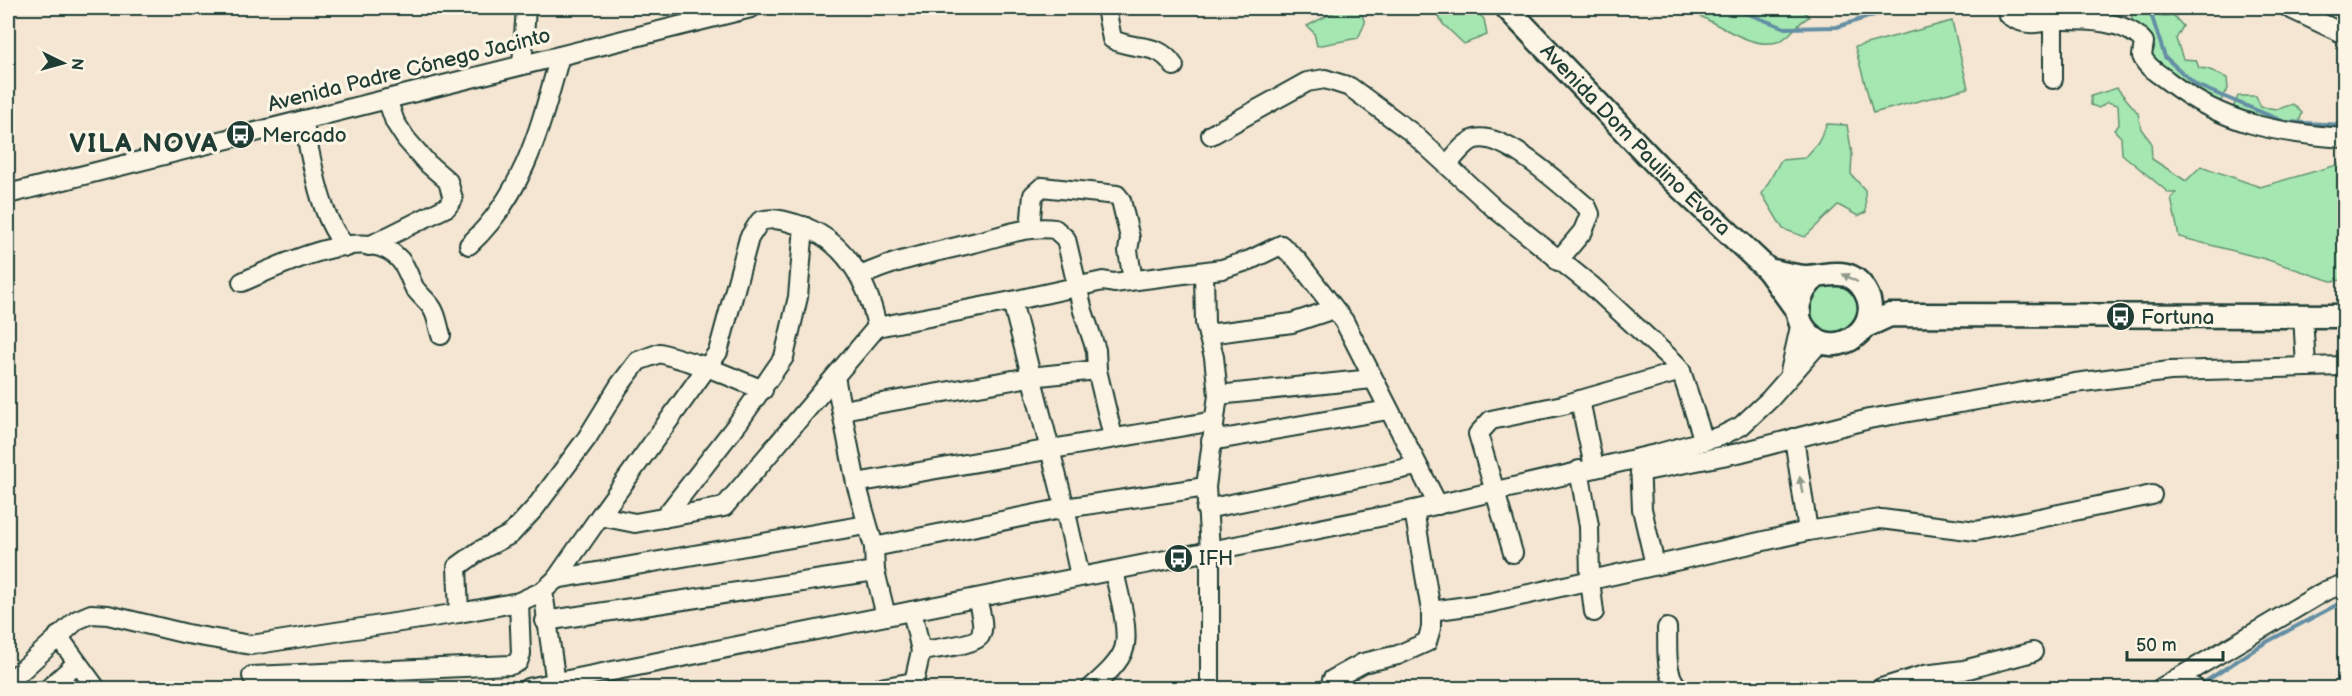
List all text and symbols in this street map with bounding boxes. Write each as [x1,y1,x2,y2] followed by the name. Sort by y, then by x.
[265,23,553,117] street label: Avenida Padre Cónego Jacinto
[33,33,93,93] north arrow
[1535,38,1736,241] street label: Avenida Dom Paulino Évora
[66,57,86,71] text: N
[225,119,257,151] bus stop icon: Mercado
[262,123,347,148] place label: Mercado
[69,128,219,160] district label: VILA NOVA
[1841,273,1859,283] one-way arrow
[2104,301,2136,333] bus stop icon: Fortuna
[2141,305,2214,330] place label: Fortuna
[1796,475,1805,494] one-way arrow
[1162,542,1194,574] bus stop icon: IFH
[1199,546,1233,571] place label: IFH
[2127,624,2223,662] scale bar
[2136,635,2177,656] text: 50 m

